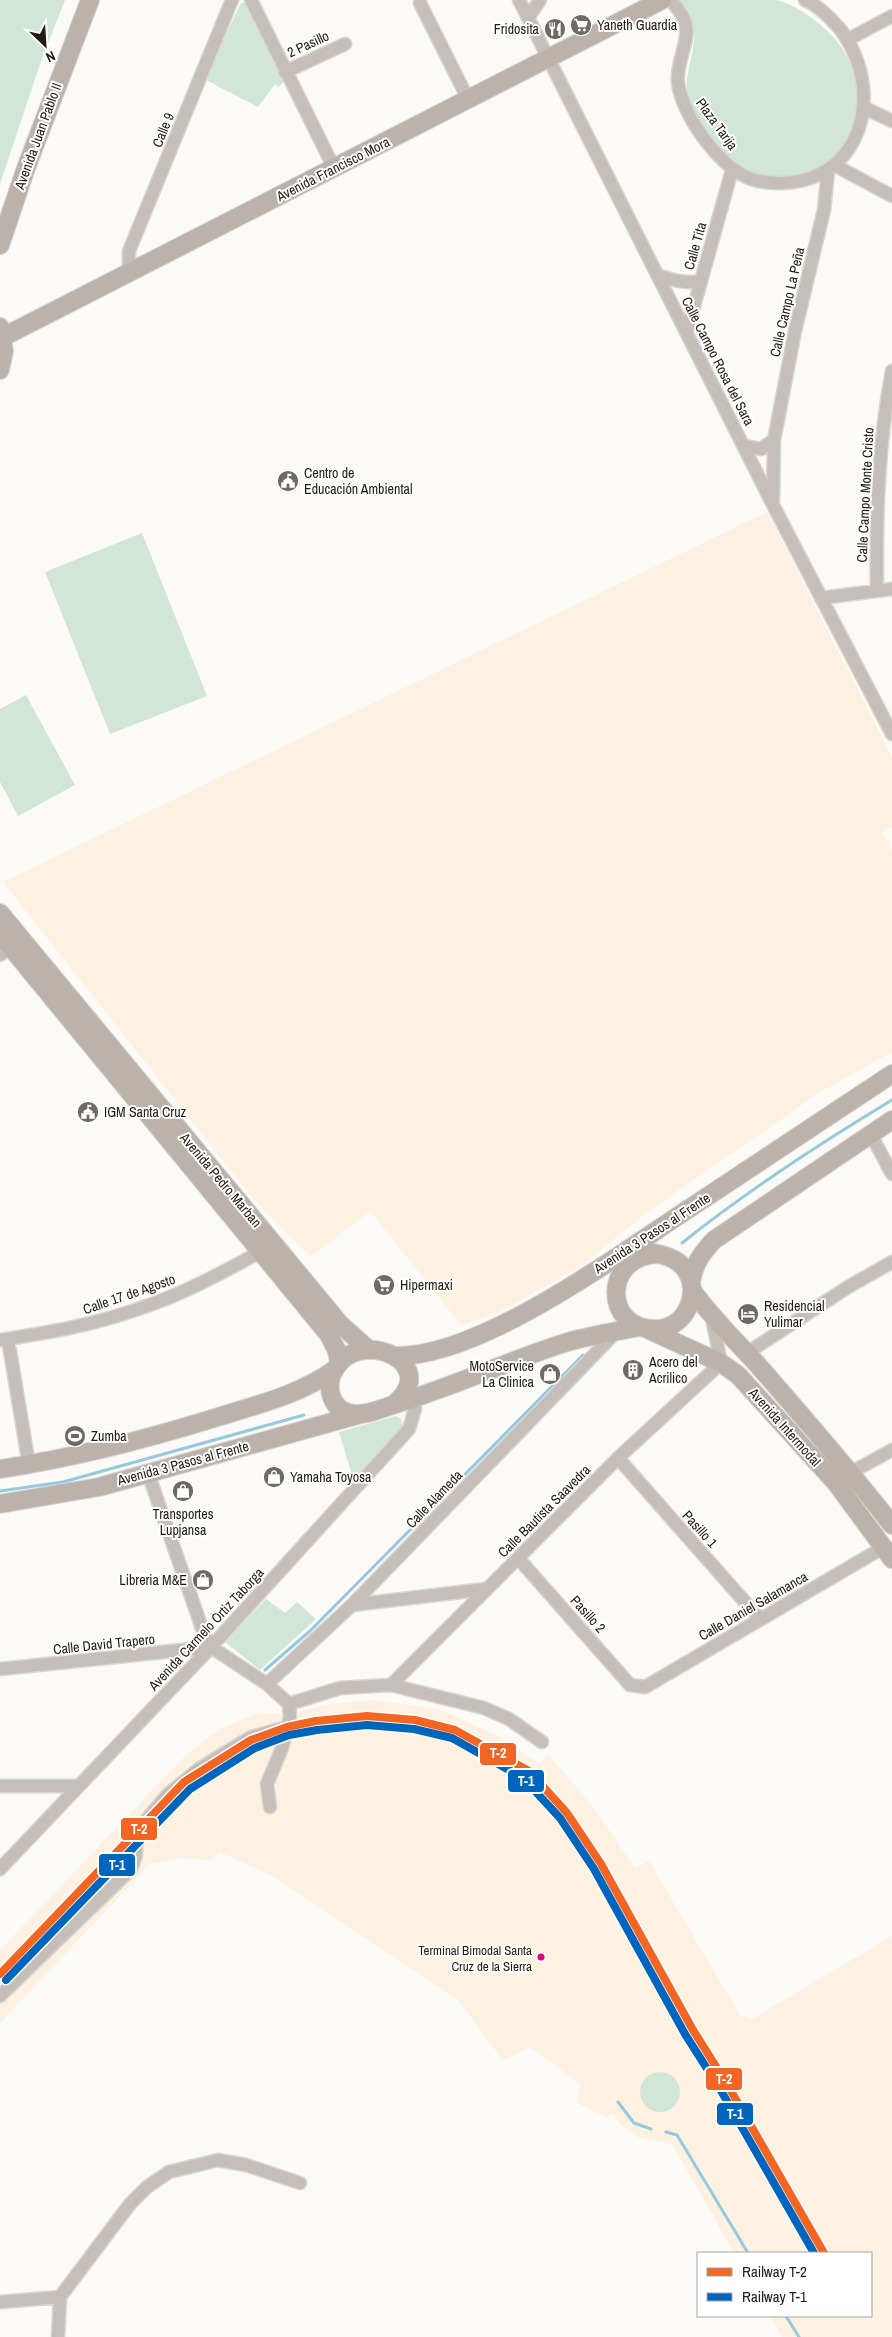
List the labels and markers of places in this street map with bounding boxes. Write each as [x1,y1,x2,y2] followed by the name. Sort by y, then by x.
[569,13,593,37] supermarket icon: Yaneth Guardia
[597,16,678,34] place label: Yaneth Guardia
[543,17,567,41] restaurant icon: Fridosita
[494,20,540,38] place label: Fridosita
[304,464,413,498] place label: Centro de Educación Ambiental
[276,469,300,493] public building icon: Centro de Educación Ambiental
[76,1100,100,1124] public building icon: IGM Santa Cruz
[104,1103,187,1121] place label: IGM Santa Cruz
[372,1273,396,1297] supermarket icon: Hipermaxi
[400,1276,453,1294] place label: Hipermaxi
[764,1297,825,1331] place label: Residencial Yulimar
[736,1302,760,1326] hotel icon: Residencial Yulimar
[648,1353,698,1387] place label: Acero del Acrilico
[470,1357,535,1391] place label: MotoService La Clinica
[621,1358,645,1382] building icon: Acero del Acrilico
[538,1362,562,1386] shop icon: MotoService La Clinica
[63,1424,87,1448] sports icon: Zumba
[91,1427,127,1445] place label: Zumba
[262,1465,286,1489] shop icon: Yamaha Toyosa
[290,1468,372,1486] place label: Yamaha Toyosa
[171,1479,195,1503] shop icon: Transportes Lupjansa
[153,1505,214,1539] place label: Transportes Lupjansa
[191,1568,215,1592] shop icon: Libreria M&E
[119,1571,187,1589] place label: Libreria M&E
[418,1942,532,1975] place label: Terminal Bimodal Santa Cruz de la Sierra
[536,1952,546,1962] marker: Terminal Bimodal Santa Cruz de la Sierra

